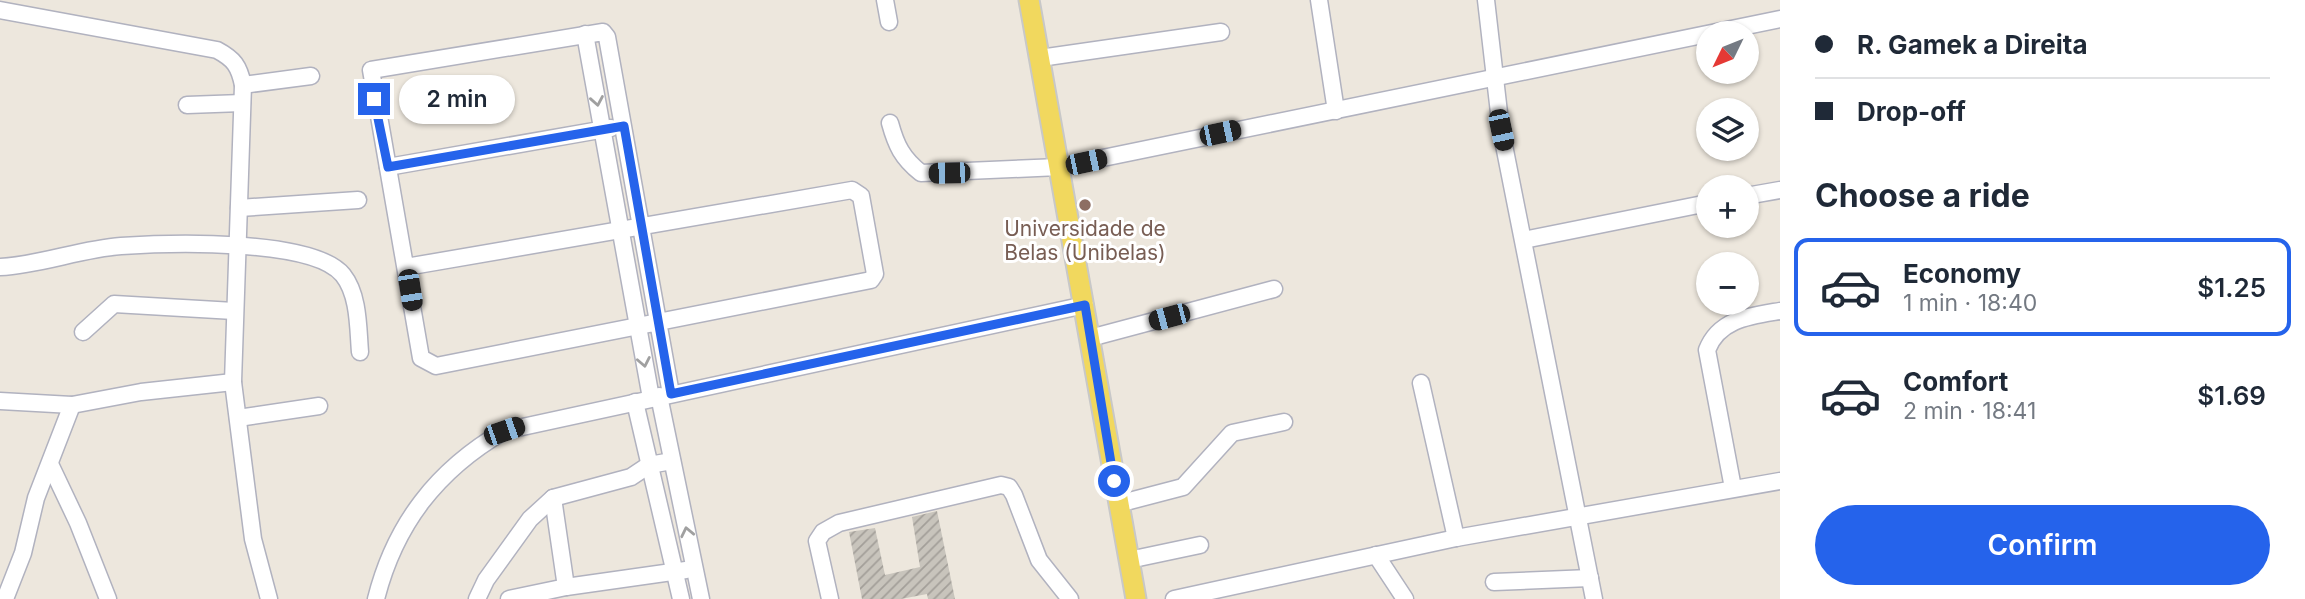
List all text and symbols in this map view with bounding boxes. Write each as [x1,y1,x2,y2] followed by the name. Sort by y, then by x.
[1696,21,1759,84] north arrow
[1696,21,1759,315] map controls
[1857,29,2087,60] text: R. Gamek a Direita
[398,74,514,124] callout: 2 min
[358,83,390,115] route end
[427,85,487,113] text: 2 min
[589,95,604,107] one-way arrow
[1857,96,1966,127] text: Drop-off
[1696,98,1759,161] button: layers
[1487,107,1516,153] car
[1198,118,1243,148] car
[1064,147,1109,177] car
[928,162,971,184] car
[1696,175,1759,238] button: +
[1815,176,2030,215] text: Choose a ride
[1077,197,1093,213] marker: Universidade de Belas (Unibelas)
[1004,216,1166,265] place label: Universidade de Belas (Unibelas)
[1696,252,1759,315] button: −
[1819,256,1882,319] icon: car
[1903,258,2021,289] text: Economy
[397,268,424,312] car
[2197,272,2266,303] text: $1.25
[1903,289,2037,317] text: 1 min · 18:40
[1146,301,1193,333] car
[636,356,651,368] one-way arrow
[1819,364,1882,427] icon: car
[1903,366,2008,397] text: Comfort
[2197,380,2266,411] text: $1.69
[1903,397,2036,425] text: 2 min · 18:41
[481,414,528,448] car
[1098,465,1130,497] route start
[1815,505,2270,585] button: Confirm
[681,526,695,538] one-way arrow

